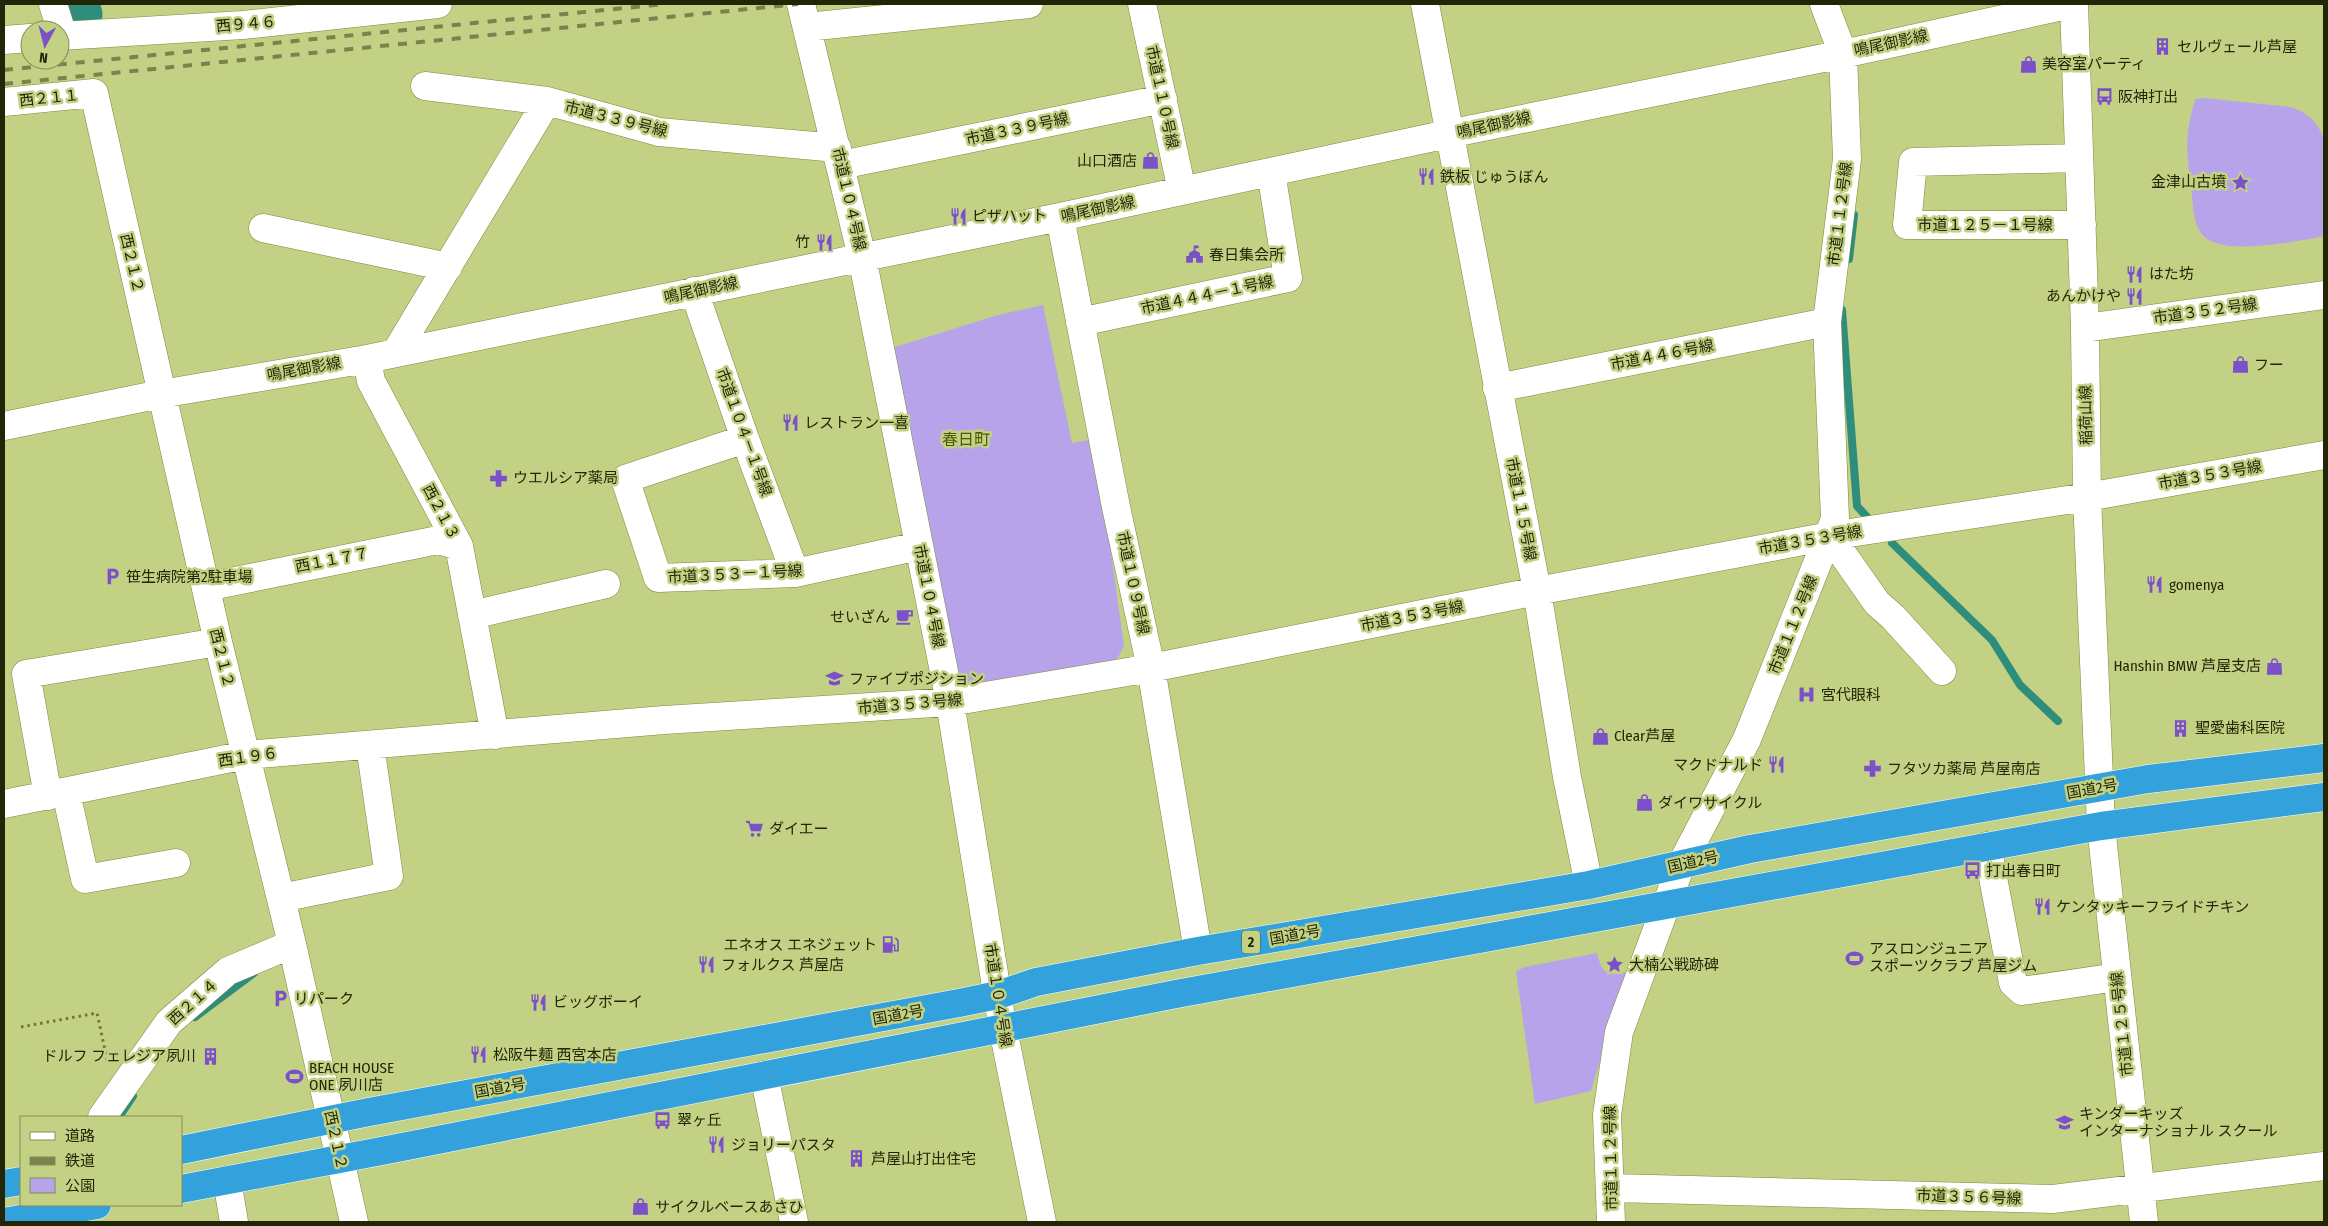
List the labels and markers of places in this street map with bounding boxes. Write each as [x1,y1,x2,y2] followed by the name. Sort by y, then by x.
[2153,37,2173,57] building icon: セルヴェール芦屋
[2177,38,2297,56] place label: セルヴェール芦屋
[2018,54,2038,74] shop icon: 美容室パーティ
[2042,55,2146,73] place label: 美容室パーティ
[2094,87,2114,107] bus stop icon: 阪神打出
[2118,88,2178,106] place label: 阪神打出
[1141,151,1161,171] shop icon: 山口酒店
[1077,152,1137,170] place label: 山口酒店
[1416,167,1436,187] restaurant icon: 鉄板 じゅうぼん
[1440,168,1549,186] place label: 鉄板 じゅうぼん
[2230,172,2250,192] place icon: 金津山古墳
[2151,173,2226,191] place label: 金津山古墳
[948,206,968,226] restaurant icon: ピザハット
[972,207,1047,225] place label: ピザハット
[814,232,834,252] restaurant icon: 竹
[795,233,810,251] place label: 竹
[1185,245,1205,265] public building icon: 春日集会所
[1209,246,1284,264] place label: 春日集会所
[2125,264,2145,284] restaurant icon: はた坊
[2149,265,2194,283] place label: はた坊
[2125,286,2145,306] restaurant icon: あんかけや
[2046,287,2121,305] place label: あんかけや
[2230,355,2250,375] shop icon: フー
[2254,356,2284,374] place label: フー
[780,413,800,433] restaurant icon: レストラン一喜
[804,414,909,432] place label: レストラン一喜
[489,468,509,488] pharmacy icon: ウエルシア薬局
[513,469,618,487] place label: ウエルシア薬局
[102,567,122,587] parking icon: 笹生病院第2駐車場
[126,568,253,586] place label: 笹生病院第2駐車場
[2145,575,2165,595] restaurant icon: gomenya
[2169,576,2224,594] place label: gomenya
[894,607,914,627] cafe icon: せいざん
[830,608,890,626] place label: せいざん
[2265,656,2285,676] shop icon: Hanshin BMW 芦屋支店
[2114,657,2261,675] place label: Hanshin BMW 芦屋支店
[825,669,845,689] school or university icon: ファイブポジション
[849,670,984,688] place label: ファイブポジション
[1797,685,1817,705] hospital icon: 宮代眼科
[1821,686,1881,704] place label: 宮代眼科
[2171,718,2191,738] building icon: 聖愛歯科医院
[2195,719,2285,737] place label: 聖愛歯科医院
[1590,726,1610,746] shop icon: Clear芦屋
[1614,727,1675,745] place label: Clear芦屋
[1767,755,1787,775] restaurant icon: マクドナルド
[1673,756,1763,774] place label: マクドナルド
[1863,759,1883,779] pharmacy icon: フタツカ薬局 芦屋南店
[1887,760,2041,778] place label: フタツカ薬局 芦屋南店
[1634,793,1654,813] shop icon: ダイワサイクル
[1658,794,1762,812] place label: ダイワサイクル
[745,819,765,839] supermarket icon: ダイエー
[769,820,829,838] place label: ダイエー
[1962,861,1982,881] bus stop icon: 打出春日町
[1986,862,2061,880] place label: 打出春日町
[2032,897,2052,917] restaurant icon: ケンタッキーフライドチキン
[2056,898,2249,916] place label: ケンタッキーフライドチキン
[881,935,901,955] fuel station icon: エネオス エネジェット
[723,936,877,954] place label: エネオス エネジェット
[1869,940,2037,975] place label: アスロンジュニア スポーツクラブ 芦屋ジム
[1845,948,1865,968] sports icon: アスロンジュニア スポーツクラブ 芦屋ジム
[697,955,717,975] restaurant icon: フォルクス 芦屋店
[1605,955,1625,975] place icon: 大楠公戦跡碑
[721,956,844,974] place label: フォルクス 芦屋店
[1629,956,1719,974] place label: 大楠公戦跡碑
[270,989,290,1009] parking icon: リパーク
[294,990,354,1008] place label: リパーク
[529,992,549,1012] restaurant icon: ビッグボーイ
[553,993,643,1011] place label: ビッグボーイ
[469,1045,489,1065] restaurant icon: 松阪牛麺 西宮本店
[200,1046,220,1066] building icon: ドルフ フェレジア夙川
[493,1046,617,1064] place label: 松阪牛麺 西宮本店
[42,1047,196,1065] place label: ドルフ フェレジア夙川
[309,1059,394,1094] place label: BEACH HOUSE ONE 夙川店
[285,1067,305,1087] sports icon: BEACH HOUSE ONE 夙川店
[2079,1105,2278,1140] place label: キンダーキッズ インターナショナル スクール
[653,1110,673,1130] bus stop icon: 翠ヶ丘
[677,1111,722,1129] place label: 翠ヶ丘
[2055,1113,2075,1133] school or university icon: キンダーキッズ インターナショナル スクール
[707,1135,727,1155] restaurant icon: ジョリーパスタ
[731,1136,836,1154] place label: ジョリーパスタ
[847,1149,867,1169] building icon: 芦屋山打出住宅
[871,1150,976,1168] place label: 芦屋山打出住宅
[631,1197,651,1217] shop icon: サイクルベースあさひ
[655,1198,804,1216] place label: サイクルベースあさひ

